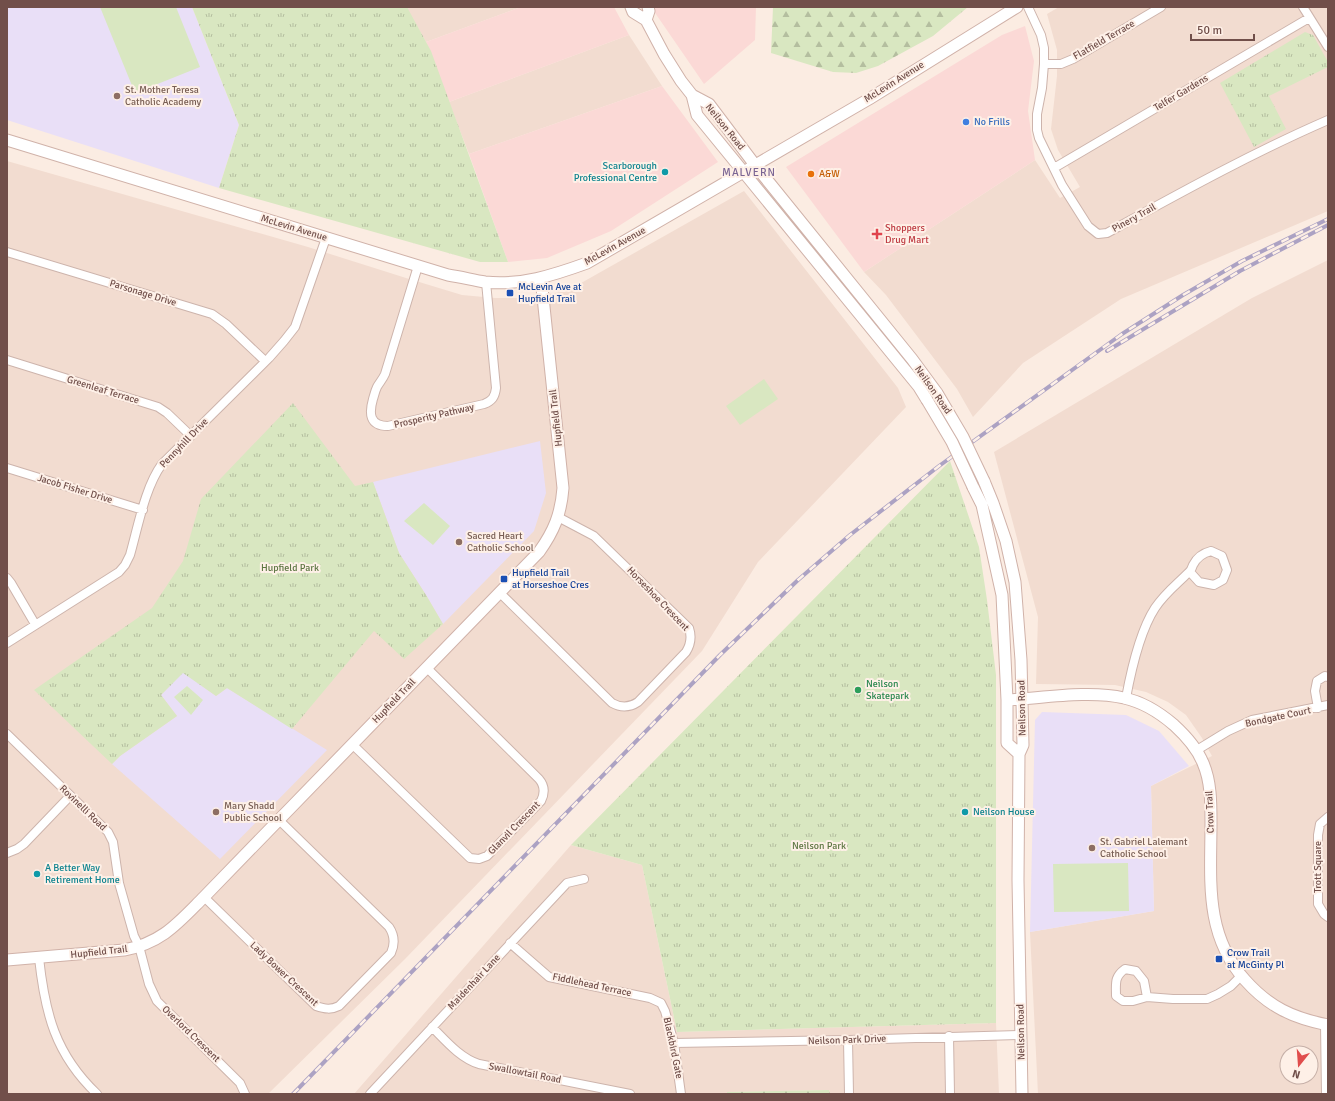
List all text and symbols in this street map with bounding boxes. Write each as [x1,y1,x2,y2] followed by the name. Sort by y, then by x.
[1191,16,1254,42] scale bar
[1071,18,1137,62] street label: Flatfield Terrace
[1197,23,1222,38] text: 50 m
[862,59,926,105] street label: McLevin Avenue
[1152,72,1211,114] street label: Telfer Gardens
[125,84,201,108] place label: St. Mother Teresa Catholic Academy
[112,91,122,101] marker: St. Mother Teresa Catholic Academy
[703,101,747,153] street label: Neilson Road
[974,116,1011,128] place label: No Frills
[961,117,971,127] marker: No Frills
[574,160,657,184] place label: Scarborough Professional Centre
[722,166,776,179] district label: MALVERN
[660,167,670,177] marker: Scarborough Professional Centre
[819,168,840,180] place label: A&W
[806,169,816,179] marker: A&W
[1110,201,1158,235] street label: Pinery Trail
[259,212,329,244] street label: McLevin Avenue
[885,222,929,246] place label: Shoppers Drug Mart
[582,224,648,268] street label: McLevin Avenue
[872,229,882,239] marker: Shoppers Drug Mart
[108,277,178,309] street label: Parsonage Drive
[518,281,582,305] place label: McLevin Ave at Hupfield Trail
[505,288,515,298] marker: McLevin Ave at Hupfield Trail
[912,364,954,416] street label: Neilson Road
[65,373,141,407] street label: Greenleaf Terrace
[547,389,565,447] street label: Hupfield Trail
[393,401,476,431] street label: Prosperity Pathway
[157,416,211,470] street label: Pennyhill Drive
[36,472,114,506] street label: Jacob Fisher Drive
[467,530,534,554] place label: Sacred Heart Catholic School
[454,537,464,547] marker: Sacred Heart Catholic School
[261,562,319,574] park label: Hupfield Park
[624,564,692,634] street label: Horseshoe Crescent
[512,567,589,591] place label: Hupfield Trail at Horseshoe Cres
[499,574,509,584] marker: Hupfield Trail at Horseshoe Cres
[370,676,418,726] street label: Hupfield Trail
[866,678,909,702] place label: Neilson Skatepark
[1016,680,1028,736] street label: Neilson Road
[853,685,863,695] marker: Neilson Skatepark
[1244,704,1312,730] street label: Bondgate Court
[57,783,109,833] street label: Rovinelli Road
[1203,790,1217,834] street label: Crow Trail
[486,798,543,857] street label: Glanvil Crescent
[224,800,282,824] place label: Mary Shadd Public School
[973,806,1034,818] place label: Neilson House
[211,807,221,817] marker: Mary Shadd Public School
[960,807,970,817] marker: Neilson House
[1100,836,1188,860] place label: St. Gabriel Lalemant Catholic School
[792,840,846,852] park label: Neilson Park
[1312,841,1324,893] street label: Trott Square
[1087,843,1097,853] marker: St. Gabriel Lalemant Catholic School
[45,862,120,886] place label: A Better Way Retirement Home
[32,869,42,879] marker: A Better Way Retirement Home
[247,939,321,1009] street label: Lady Bower Crescent
[70,943,128,961] street label: Hupfield Trail
[1227,947,1284,971] place label: Crow Trail at McGinty Pl
[445,952,503,1012] street label: Maidenhair Lane
[1214,954,1224,964] marker: Crow Trail at McGinty Pl
[551,971,633,999] street label: Fiddlehead Terrace
[159,1003,223,1065] street label: Overlord Crescent
[1015,1004,1027,1060] street label: Neilson Road
[661,1016,685,1080] street label: Blackbird Gate
[808,1033,886,1047] street label: Neilson Park Drive
[1279,1045,1319,1085] north arrow
[488,1060,562,1086] street label: Swallowtail Road
[1291,1067,1302,1081] text: N

